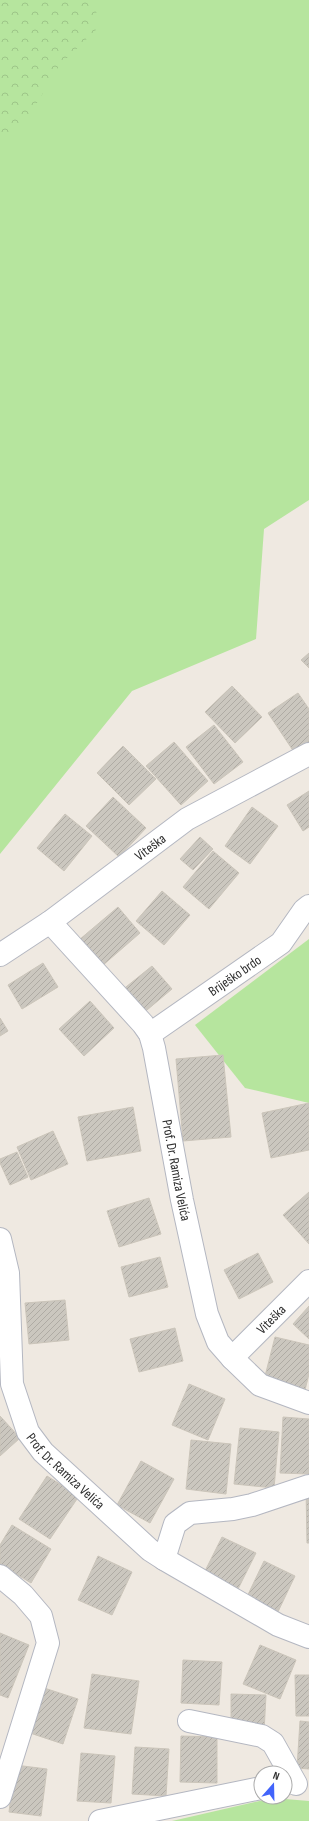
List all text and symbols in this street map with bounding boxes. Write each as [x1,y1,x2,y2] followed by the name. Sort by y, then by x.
[131,830,169,864] street label: Viteška
[205,951,265,1000] street label: Briješko brdo
[158,1118,194,1222] street label: Prof. Dr. Ramiza Velića
[253,1301,289,1338] street label: Viteška
[23,1430,108,1513] street label: Prof. Dr. Ramiza Velića
[253,1765,293,1805] north arrow
[271,1769,281,1783] text: N

